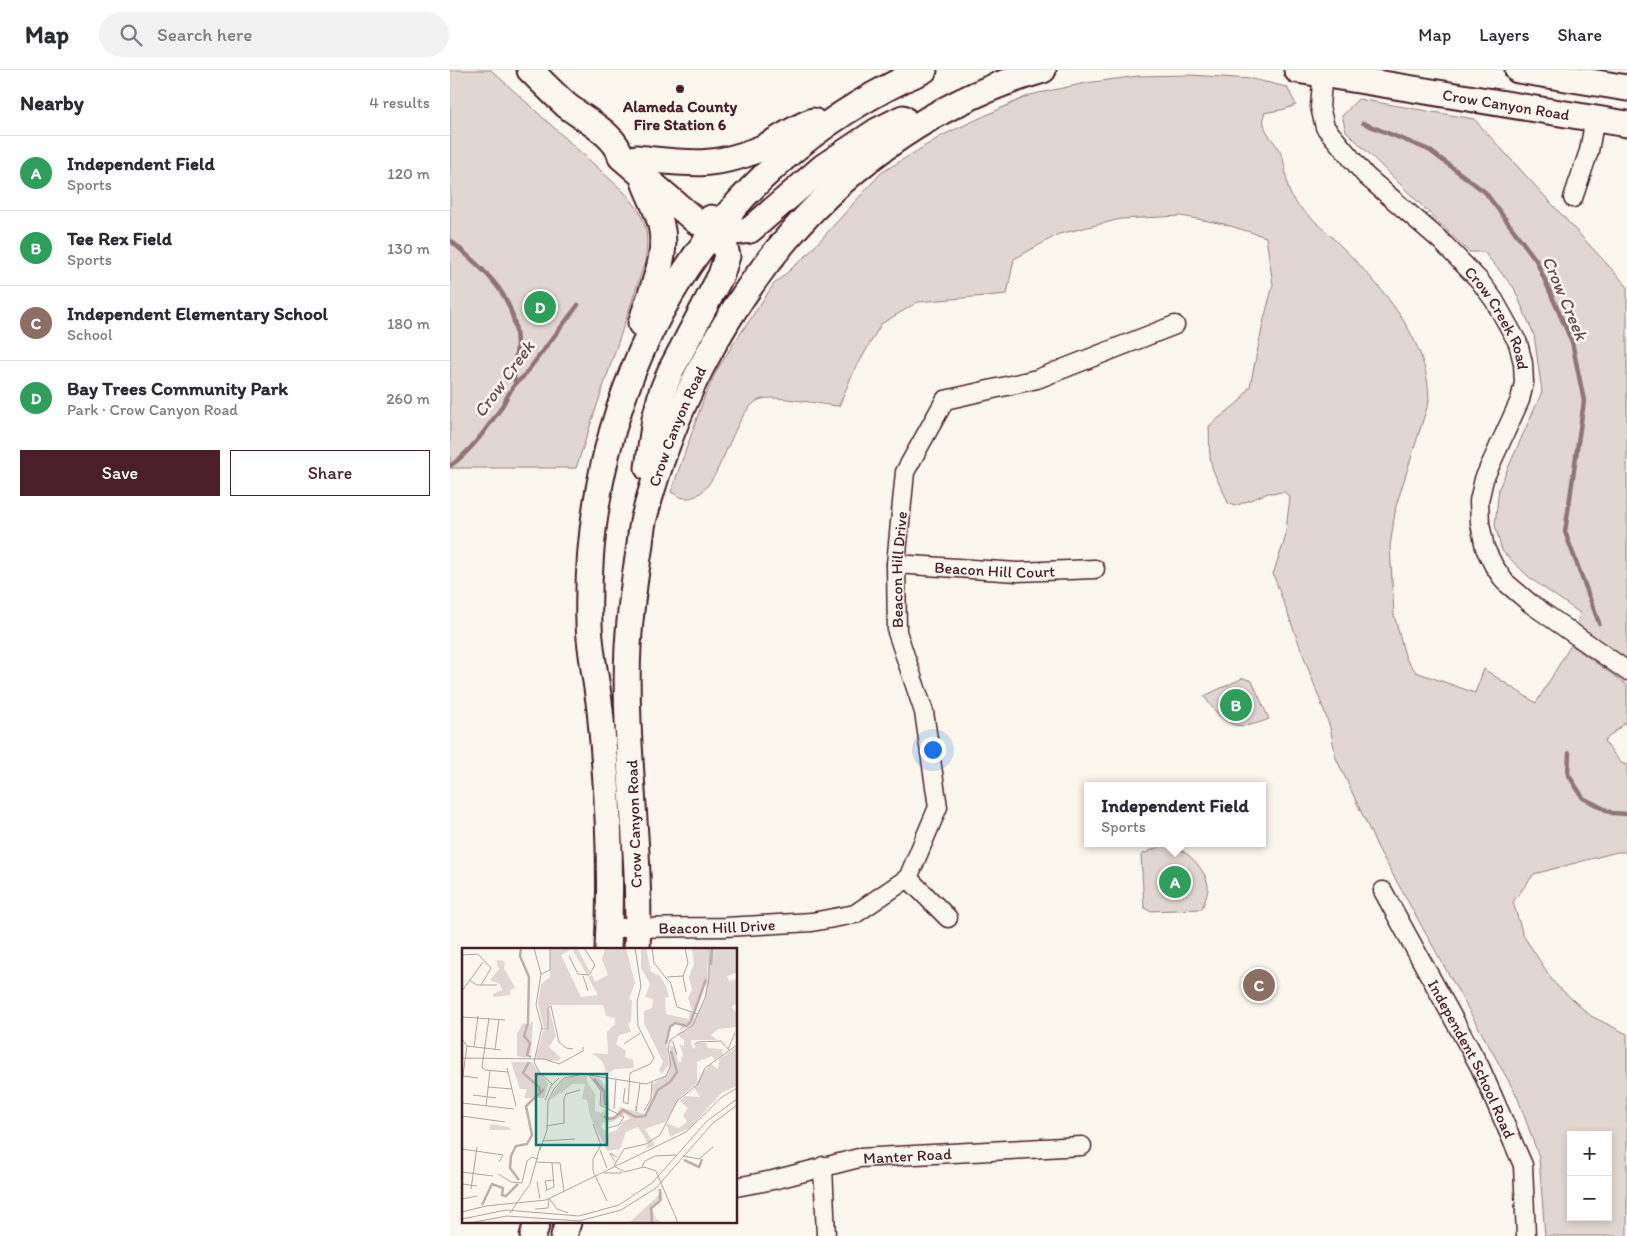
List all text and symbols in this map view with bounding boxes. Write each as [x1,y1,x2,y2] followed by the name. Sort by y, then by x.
[99,12,449,57] search box
[25,20,69,49] text: Map
[117,21,145,49] icon: search
[157,23,252,46] text: Search here
[1418,24,1451,46] text: Map
[1479,24,1529,46] text: Layers
[1557,24,1602,46] text: Share
[674,83,686,95] marker: Alameda County Fire Station 6
[1441,84,1572,124] street label: Crow Canyon Road
[20,90,84,115] text: Nearby
[369,93,430,112] text: 4 results
[622,97,737,134] place label: Alameda County Fire Station 6
[67,152,215,175] text: Independent Field
[31,164,41,183] text: A
[387,164,430,183] text: 120 m
[67,175,112,194] text: Sports
[67,227,172,250] text: Tee Rex Field
[31,239,41,258] text: B
[387,239,430,258] text: 130 m
[67,250,112,269] text: Sports
[1537,253,1593,345] water label: Crow Creek
[1461,262,1533,371] street label: Crow Creek Road
[524,288,556,326] pin: D
[67,302,328,325] text: Independent Elementary School
[31,314,41,333] text: C
[387,314,430,333] text: 180 m
[67,325,113,344] text: School
[469,335,540,422] water label: Crow Creek
[644,362,710,489] street label: Crow Canyon Road
[67,377,288,400] text: Bay Trees Community Park
[31,389,41,408] text: D
[386,389,430,408] text: 260 m
[67,400,238,419] text: Park · Crow Canyon Road
[20,450,220,496] button: Save
[230,450,430,496] button: Share
[886,510,911,628] street label: Beacon Hill Drive
[934,557,1056,582] street label: Beacon Hill Court
[1220,686,1252,724] pin: B
[920,737,946,763] your location
[622,759,646,889] street label: Crow Canyon Road
[1084,782,1266,847] popup
[1101,794,1249,817] text: Independent Field
[1101,817,1146,836] text: Sports
[1159,863,1191,901] pin: A
[658,915,776,937] street label: Beacon Hill Drive
[462,948,738,1224] inset map
[1243,966,1275,1004] pin: C
[1424,976,1520,1141] street label: Independent School Road
[1567,1131,1612,1221] map controls
[1567,1131,1612,1176] button: +
[863,1144,952,1167] street label: Manter Road
[1567,1176,1612,1221] button: −

